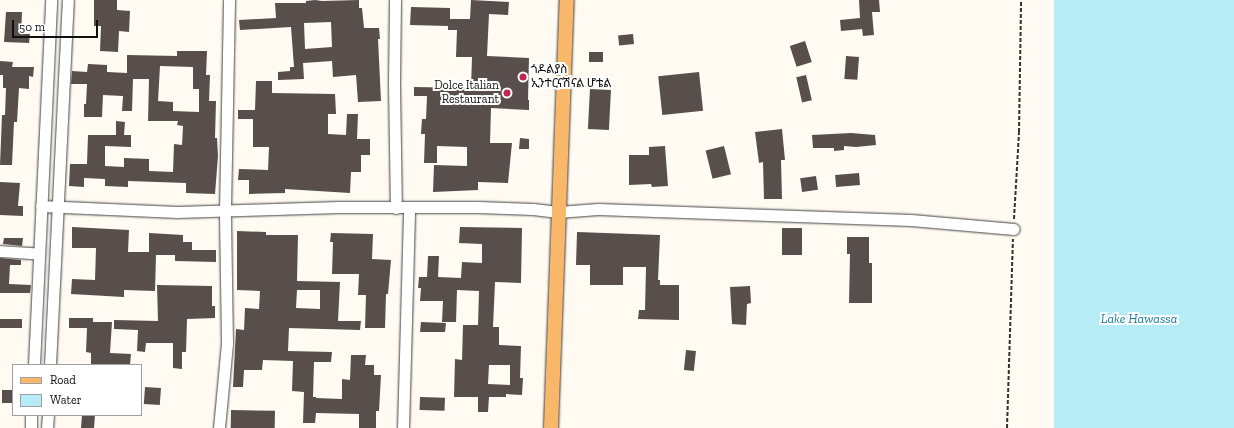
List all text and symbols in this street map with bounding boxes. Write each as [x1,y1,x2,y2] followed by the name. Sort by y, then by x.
[14,12,100,38] scale bar
[19,20,45,34] text: 50 m
[531,63,612,91] place label: ጎዶልያስ ኢንተርናሽናል ሆቴል
[518,72,528,82] marker: ጎዶልያስ ኢንተርናሽናል ሆቴል
[434,79,499,107] place label: Dolce Italian Restaurant
[502,88,512,98] marker: Dolce Italian Restaurant
[1101,311,1177,327] water label: Lake Hawassa
[12,364,142,416] legend
[50,373,76,387] text: Road
[50,393,82,407] text: Water

